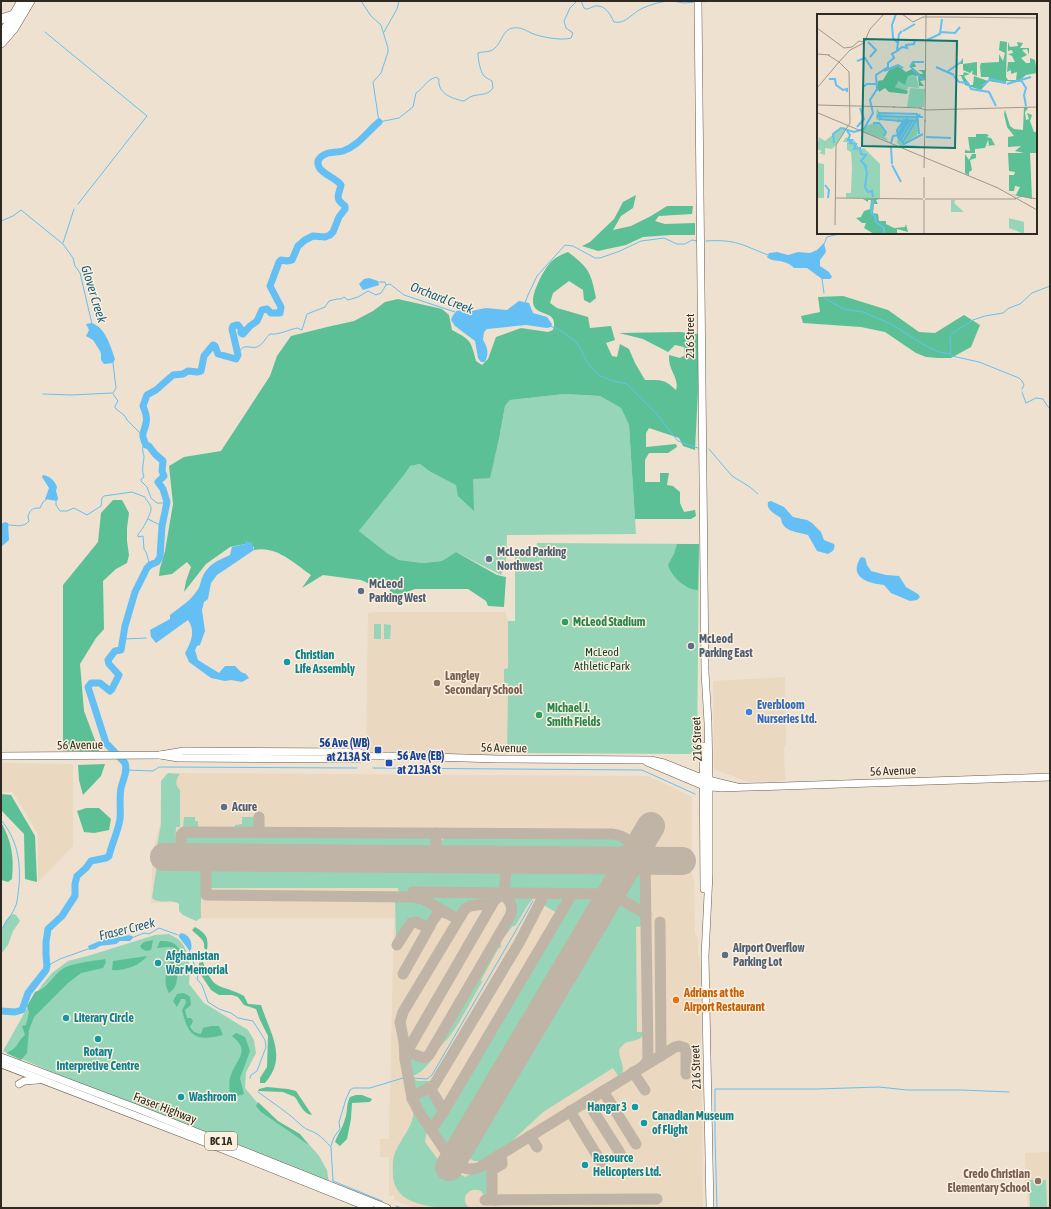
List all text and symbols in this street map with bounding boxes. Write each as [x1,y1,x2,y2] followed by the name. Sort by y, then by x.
[817,14,1037,234] inset map
[78,263,110,325] water label: Glover Creek
[408,279,476,317] water label: Orchard Creek
[683,313,697,358] street label: 216 Street
[497,545,567,573] place label: McLeod Parking Northwest
[484,554,494,564] marker: McLeod Parking Northwest
[369,577,426,605] place label: McLeod Parking West
[356,586,366,596] marker: McLeod Parking West
[573,615,646,629] place label: McLeod Stadium
[560,617,570,627] marker: McLeod Stadium
[699,632,753,660] place label: McLeod Parking East
[686,641,696,651] marker: McLeod Parking East
[574,645,631,673] park label: McLeod Athletic Park
[295,648,355,676] place label: Christian Life Assembly
[282,657,292,667] marker: Christian Life Assembly
[445,669,523,697] place label: Langley Secondary School
[432,678,442,688] marker: Langley Secondary School
[757,698,817,726] place label: Everbloom Nurseries Ltd.
[547,701,601,729] place label: Michael J. Smith Fields
[744,707,754,717] marker: Everbloom Nurseries Ltd.
[534,710,544,720] marker: Michael J. Smith Fields
[689,716,705,762] street label: 216 Street
[319,736,371,764] place label: 56 Ave (WB) at 213A St
[57,738,103,752] street label: 56 Avenue
[481,741,527,755] street label: 56 Avenue
[373,745,383,755] marker: 56 Ave (WB) at 213A St
[397,749,444,777] place label: 56 Ave (EB) at 213A St
[384,758,394,768] marker: 56 Ave (EB) at 213A St
[870,763,916,779] street label: 56 Avenue
[231,800,258,814] place label: Acure
[219,802,229,812] marker: Acure
[97,915,157,943] water label: Fraser Creek
[732,941,806,969] place label: Airport Overflow Parking Lot
[165,949,229,977] place label: Afghanistan War Memorial
[720,950,730,960] marker: Airport Overflow Parking Lot
[153,958,163,968] marker: Afghanistan War Memorial
[683,986,765,1014] place label: Adrians at the Airport Restaurant
[671,995,681,1005] marker: Adrians at the Airport Restaurant
[74,1011,134,1025] place label: Literary Circle
[61,1013,71,1023] marker: Literary Circle
[93,1034,103,1044] marker: Rotary Interpretive Centre
[688,1044,704,1090] street label: 216 Street
[56,1045,140,1073] place label: Rotary Interpretive Centre
[131,1090,199,1126] street label: Fraser Highway
[188,1090,237,1104] place label: Washroom
[176,1092,186,1102] marker: Washroom
[587,1100,627,1114] place label: Hangar 3
[630,1102,640,1112] marker: Hangar 3
[652,1109,734,1137] place label: Canadian Museum of Flight
[639,1118,649,1128] marker: Canadian Museum of Flight
[205,1132,237,1150] road number: BC 1A
[593,1151,661,1179] place label: Resource Helicopters Ltd.
[580,1160,590,1170] marker: Resource Helicopters Ltd.
[948,1167,1031,1195] place label: Credo Christian Elementary School
[1033,1176,1043,1186] marker: Credo Christian Elementary School

